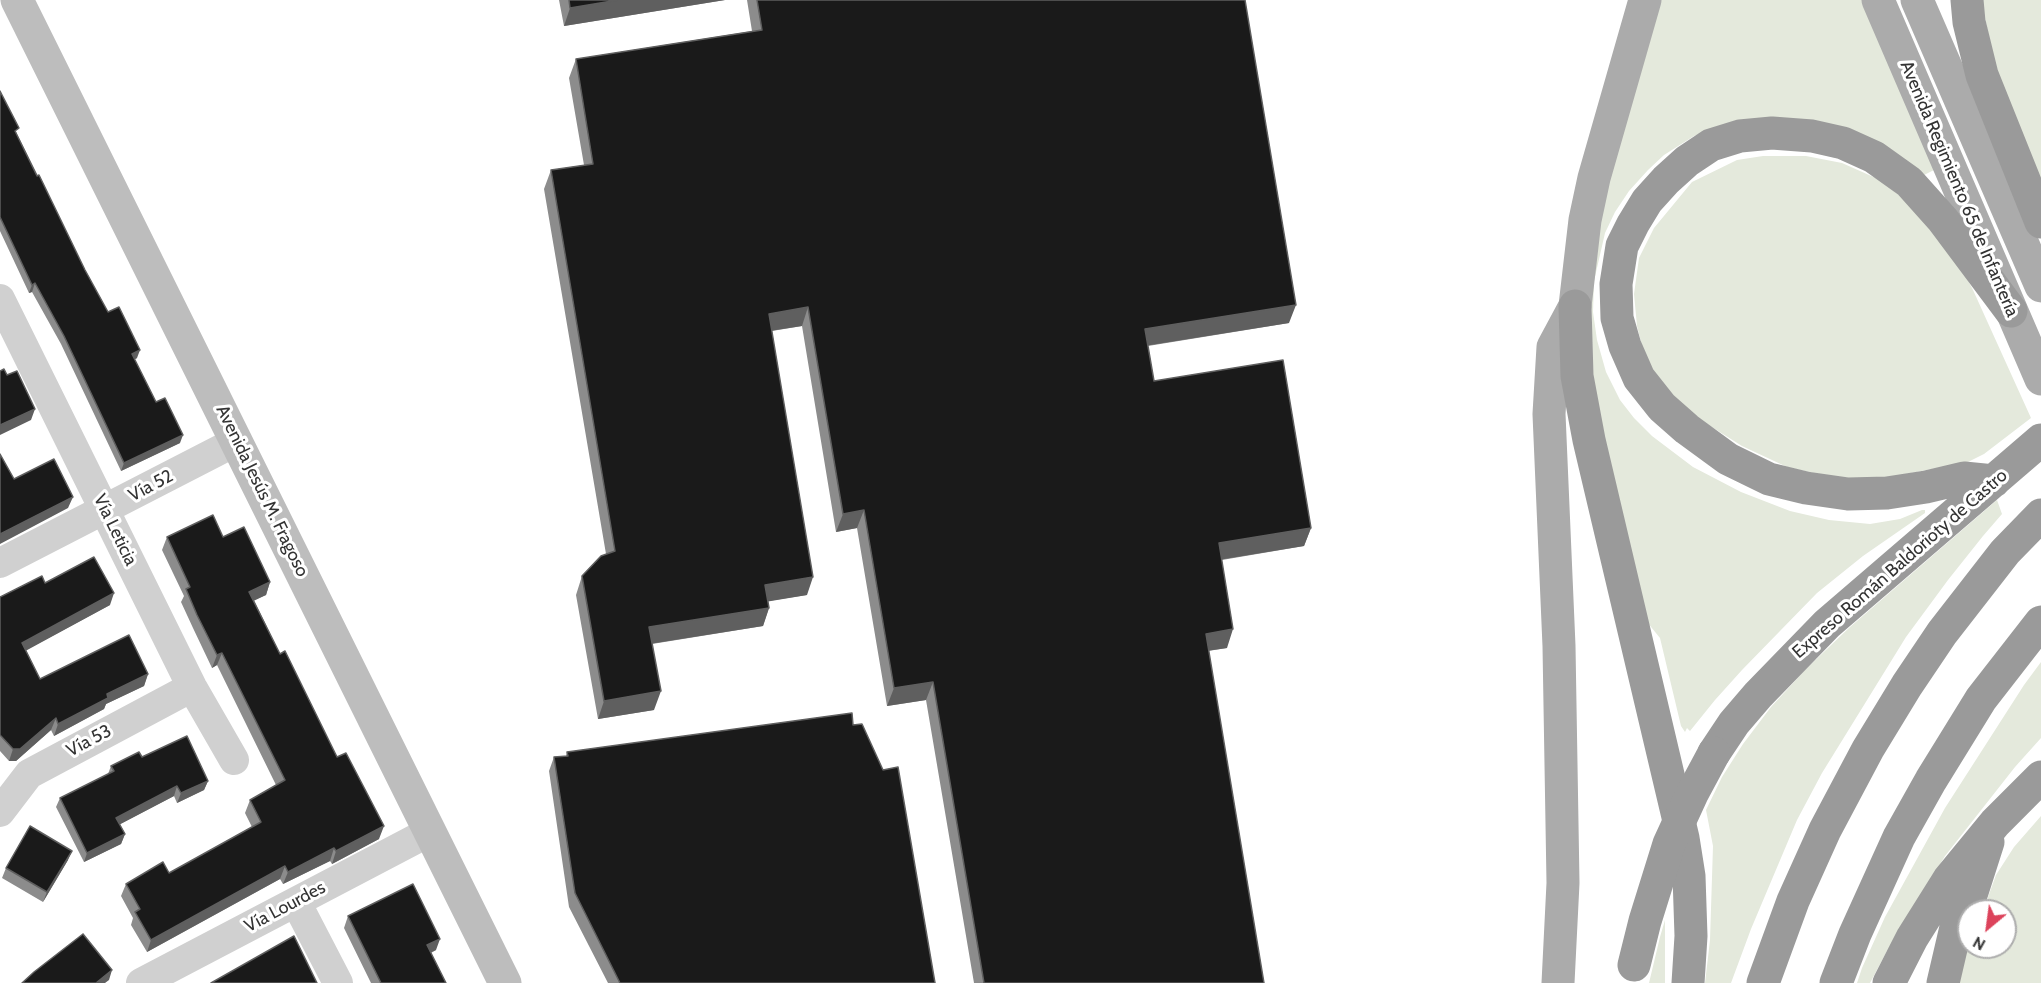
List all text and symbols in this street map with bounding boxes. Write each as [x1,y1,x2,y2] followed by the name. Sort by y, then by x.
[1895,58,2023,320] street label: Avenida Regimiento 65 de Infantería
[211,402,313,580] street label: Avenida Jesús M. Fragoso
[125,465,177,507] street label: Vía 52
[1788,465,2012,663] street label: Expreso Román Baldorioty de Castro
[88,491,142,569] street label: Vía Leticia
[63,720,115,762] street label: Vía 53
[241,877,329,937] street label: Vía Lourdes
[1957,899,2017,959] north arrow
[1969,932,1989,954] text: N

